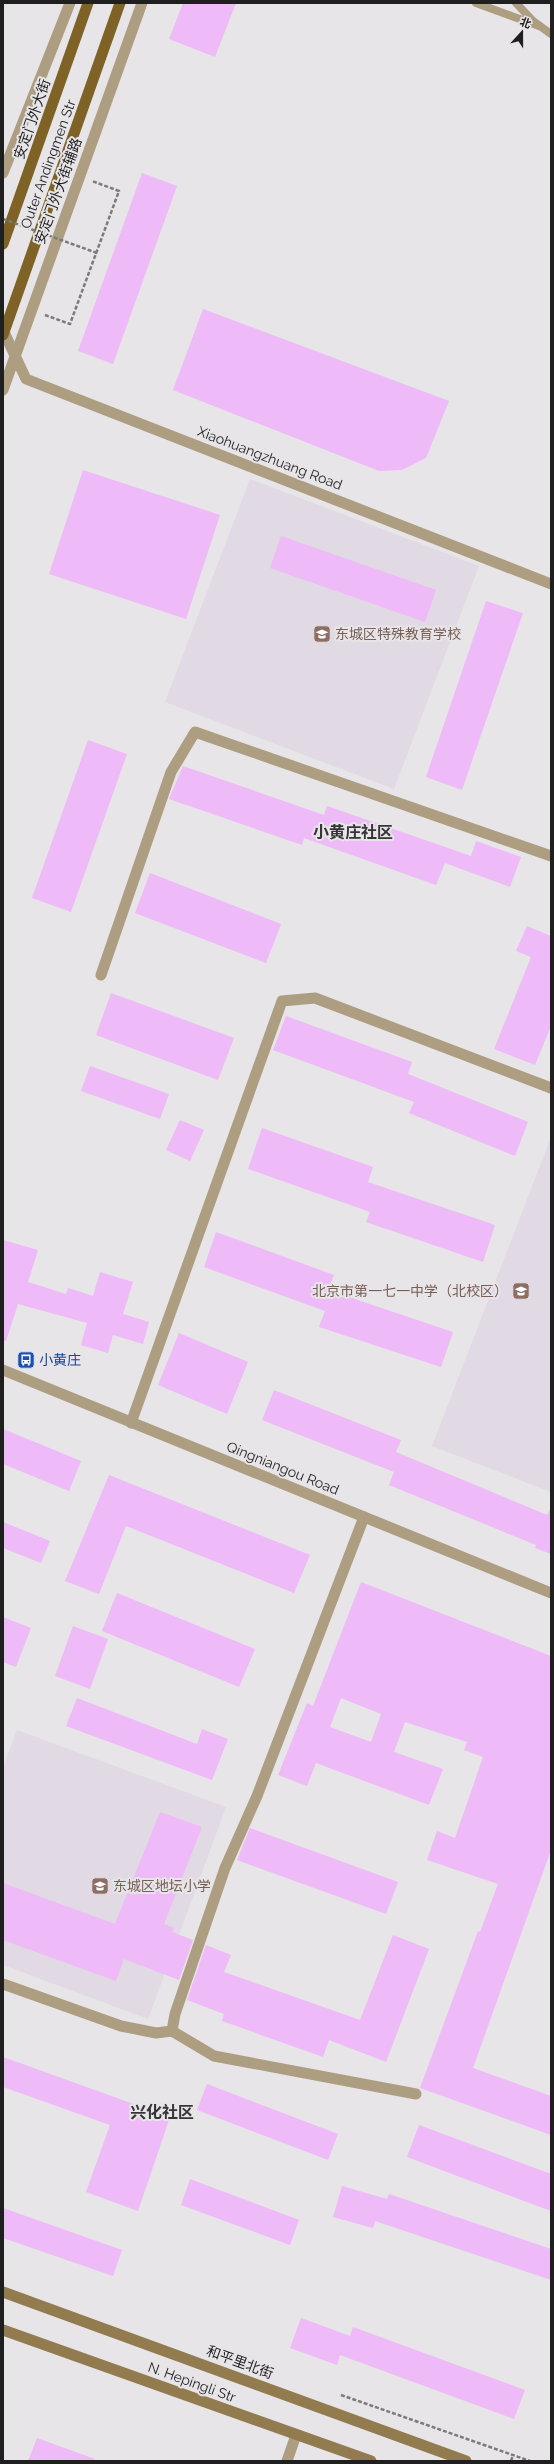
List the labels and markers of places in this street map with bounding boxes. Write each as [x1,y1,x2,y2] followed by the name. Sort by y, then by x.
[312,624,332,644] school or university icon: 东城区特殊教育学校
[335,626,461,642] place label: 东城区特殊教育学校
[511,1281,531,1301] school or university icon: 北京市第一七一中学（北校区）
[312,1283,508,1299] place label: 北京市第一七一中学（北校区）
[16,1350,36,1370] bus stop icon: 小黄庄
[39,1352,81,1368] place label: 小黄庄
[90,1876,110,1896] school or university icon: 东城区地坛小学
[113,1878,211,1894] place label: 东城区地坛小学

